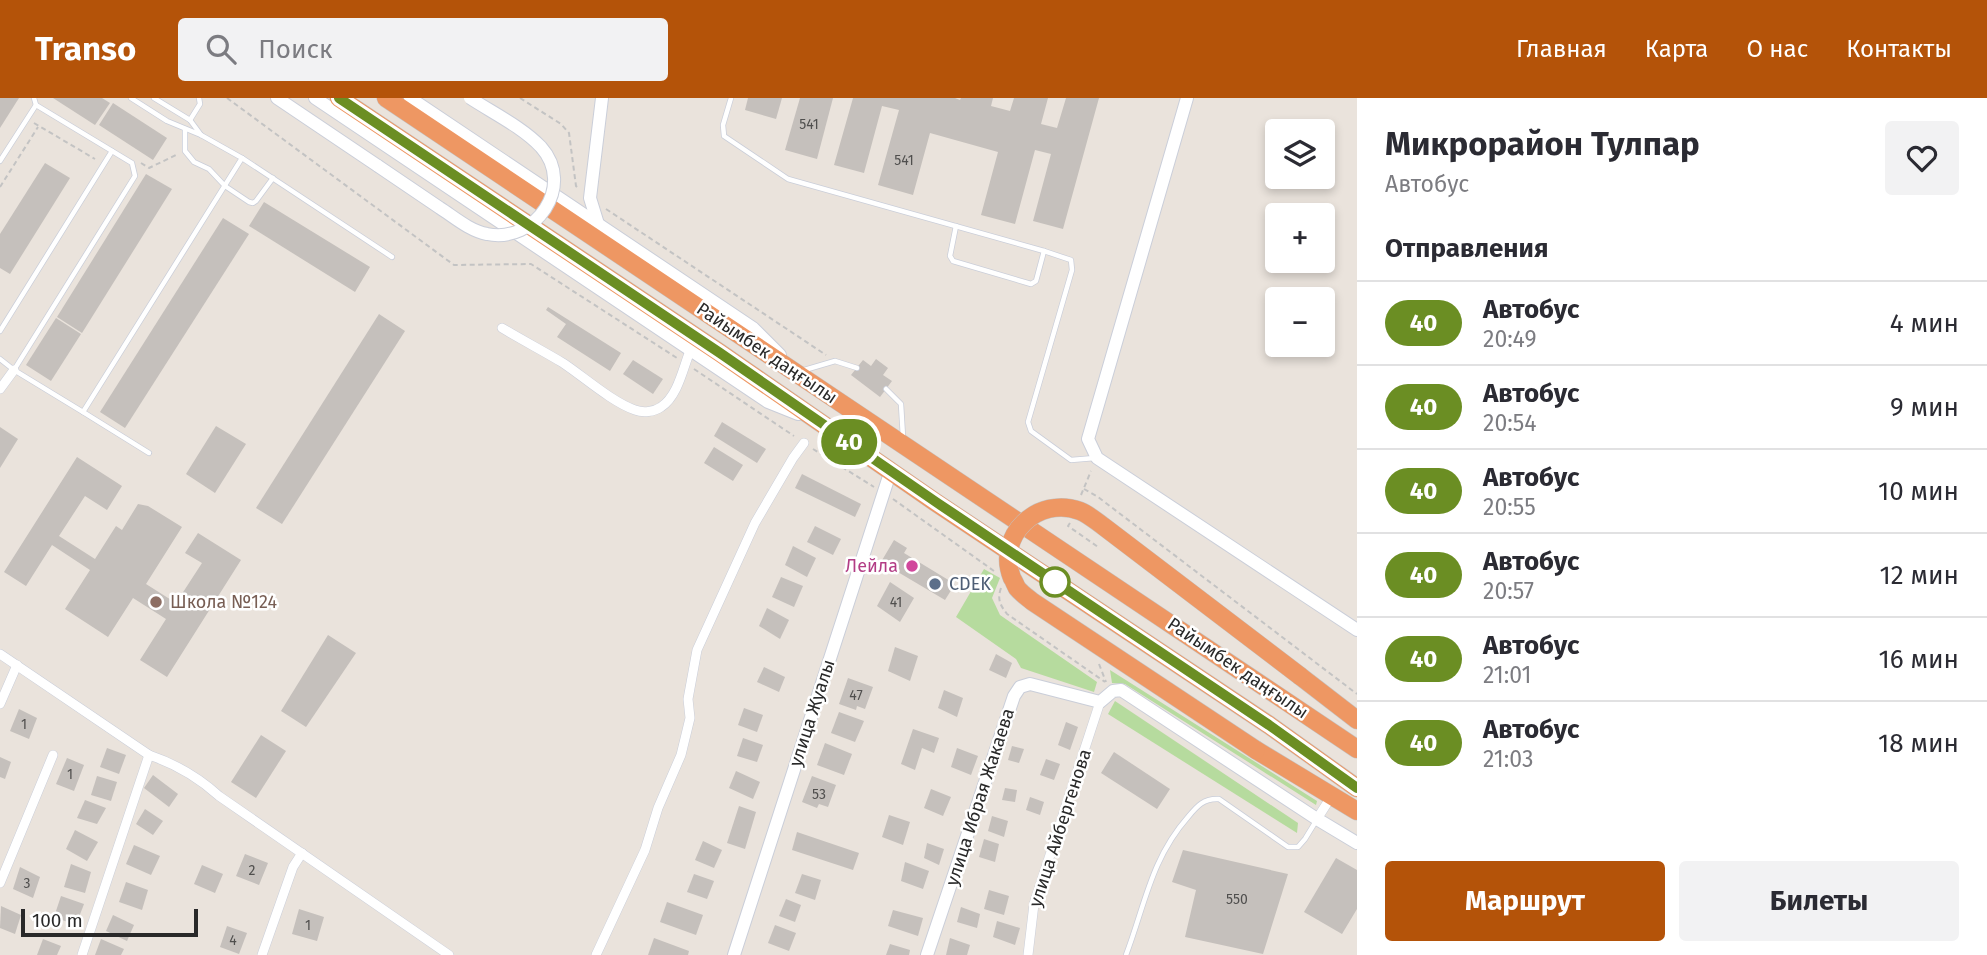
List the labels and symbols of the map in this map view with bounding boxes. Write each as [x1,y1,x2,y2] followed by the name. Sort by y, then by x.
[799,116,819,133] house number: 541
[894,152,914,169] house number: 541
[692,298,842,408] street label: Райымбек даңғылы
[818,419,880,465] line badge: 40
[845,555,898,577] place label: Лейла
[904,558,920,574] marker: Лейла
[1040,567,1070,597] unlabelled marker
[949,573,991,595] place label: CDEK
[927,576,943,592] marker: CDEK
[170,591,278,613] place label: Школа №124
[148,594,164,610] marker: Школа №124
[890,594,902,611] house number: 41
[1163,613,1313,723] street label: Райымбек даңғылы
[784,657,840,769] street label: улица Жуалы
[849,687,863,704] house number: 47
[941,705,1019,889] street label: улица Ибрая Жакаева
[21,716,27,733] house number: 1
[1024,746,1096,910] street label: улица Айбергенова
[67,766,73,783] house number: 1
[812,786,826,803] house number: 53
[249,862,256,879] house number: 2
[24,875,31,892] house number: 3
[1226,891,1248,908] house number: 550
[21,906,198,938] scale bar
[305,917,311,934] house number: 1
[229,932,237,949] house number: 4

